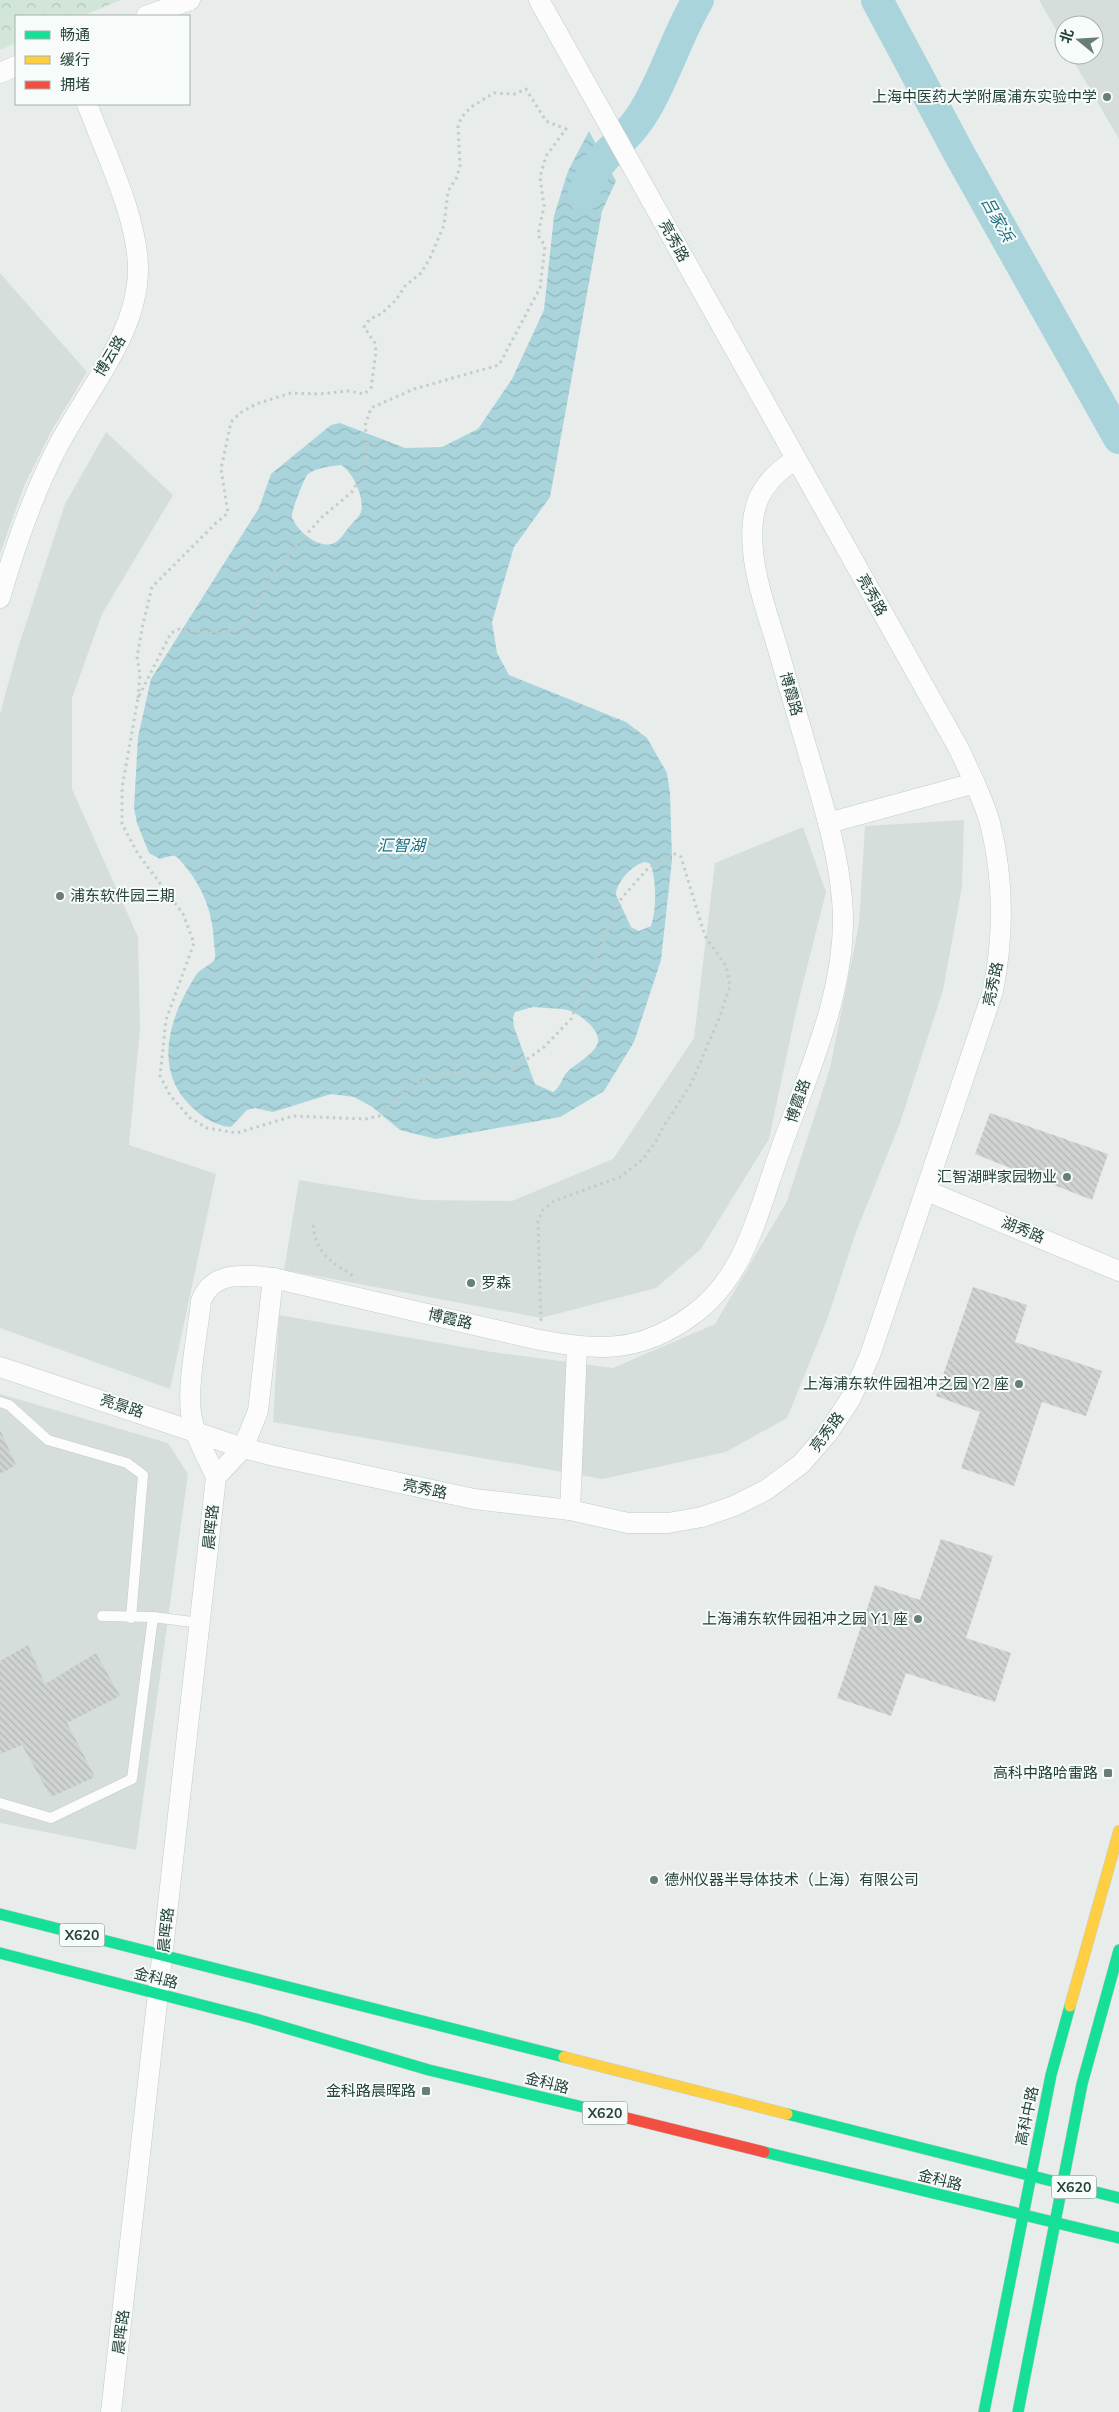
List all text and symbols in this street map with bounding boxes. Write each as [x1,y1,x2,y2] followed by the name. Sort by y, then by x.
[15,15,190,105] legend
[1054,15,1104,65] north arrow
[60,25,90,44] text: 畅通
[1056,27,1077,45] text: 北
[60,50,90,69] text: 缓行
[60,75,90,94] text: 拥堵
[872,87,1097,106] place label: 上海中医药大学附属浦东实验中学
[1101,91,1113,103] marker: 上海中医药大学附属浦东实验中学
[978,193,1019,247] water label: 吕家浜
[655,216,694,265] street label: 亮秀路
[90,332,129,380] street label: 博云路
[853,570,892,619] street label: 亮秀路
[776,670,807,718] street label: 博霞路
[377,835,428,855] water label: 汇智湖
[70,886,175,905] place label: 浦东软件园三期
[54,890,66,902] marker: 浦东软件园三期
[979,960,1006,1008] street label: 亮秀路
[781,1076,814,1125] street label: 博霞路
[937,1167,1057,1186] place label: 汇智湖畔家园物业
[1061,1171,1073,1183] marker: 汇智湖畔家园物业
[999,1212,1048,1247] street label: 湖秀路
[481,1273,511,1292] place label: 罗森
[465,1277,477,1289] marker: 罗森
[426,1304,474,1333] street label: 博霞路
[803,1374,1009,1393] place label: 上海浦东软件园祖冲之园 Y2 座
[1013,1378,1025,1390] marker: 上海浦东软件园祖冲之园 Y2 座
[98,1390,146,1422] street label: 亮景路
[805,1408,848,1455] street label: 亮秀路
[401,1475,449,1502] street label: 亮秀路
[199,1504,222,1550] street label: 晨晖路
[702,1609,908,1628] place label: 上海浦东软件园祖冲之园 Y1 座
[912,1613,924,1625] marker: 上海浦东软件园祖冲之园 Y1 座
[993,1763,1098,1782] place label: 高科中路哈雷路
[1102,1767,1114,1779] marker: 高科中路哈雷路
[664,1870,919,1889] place label: 德州仪器半导体技术（上海）有限公司
[648,1874,660,1886] marker: 德州仪器半导体技术（上海）有限公司
[154,1907,177,1953] street label: 晨晖路
[59,1924,104,1946] road number: X620
[132,1963,180,1992] street label: 金科路
[523,2068,571,2097] street label: 金科路
[326,2081,416,2100] place label: 金科路晨晖路
[420,2085,432,2097] marker: 金科路晨晖路
[1011,2085,1042,2147] street label: 高科中路
[582,2102,628,2124] road number: X620
[916,2165,964,2194] street label: 金科路
[1052,2176,1096,2198] road number: X620
[108,2308,133,2355] street label: 晨晖路

